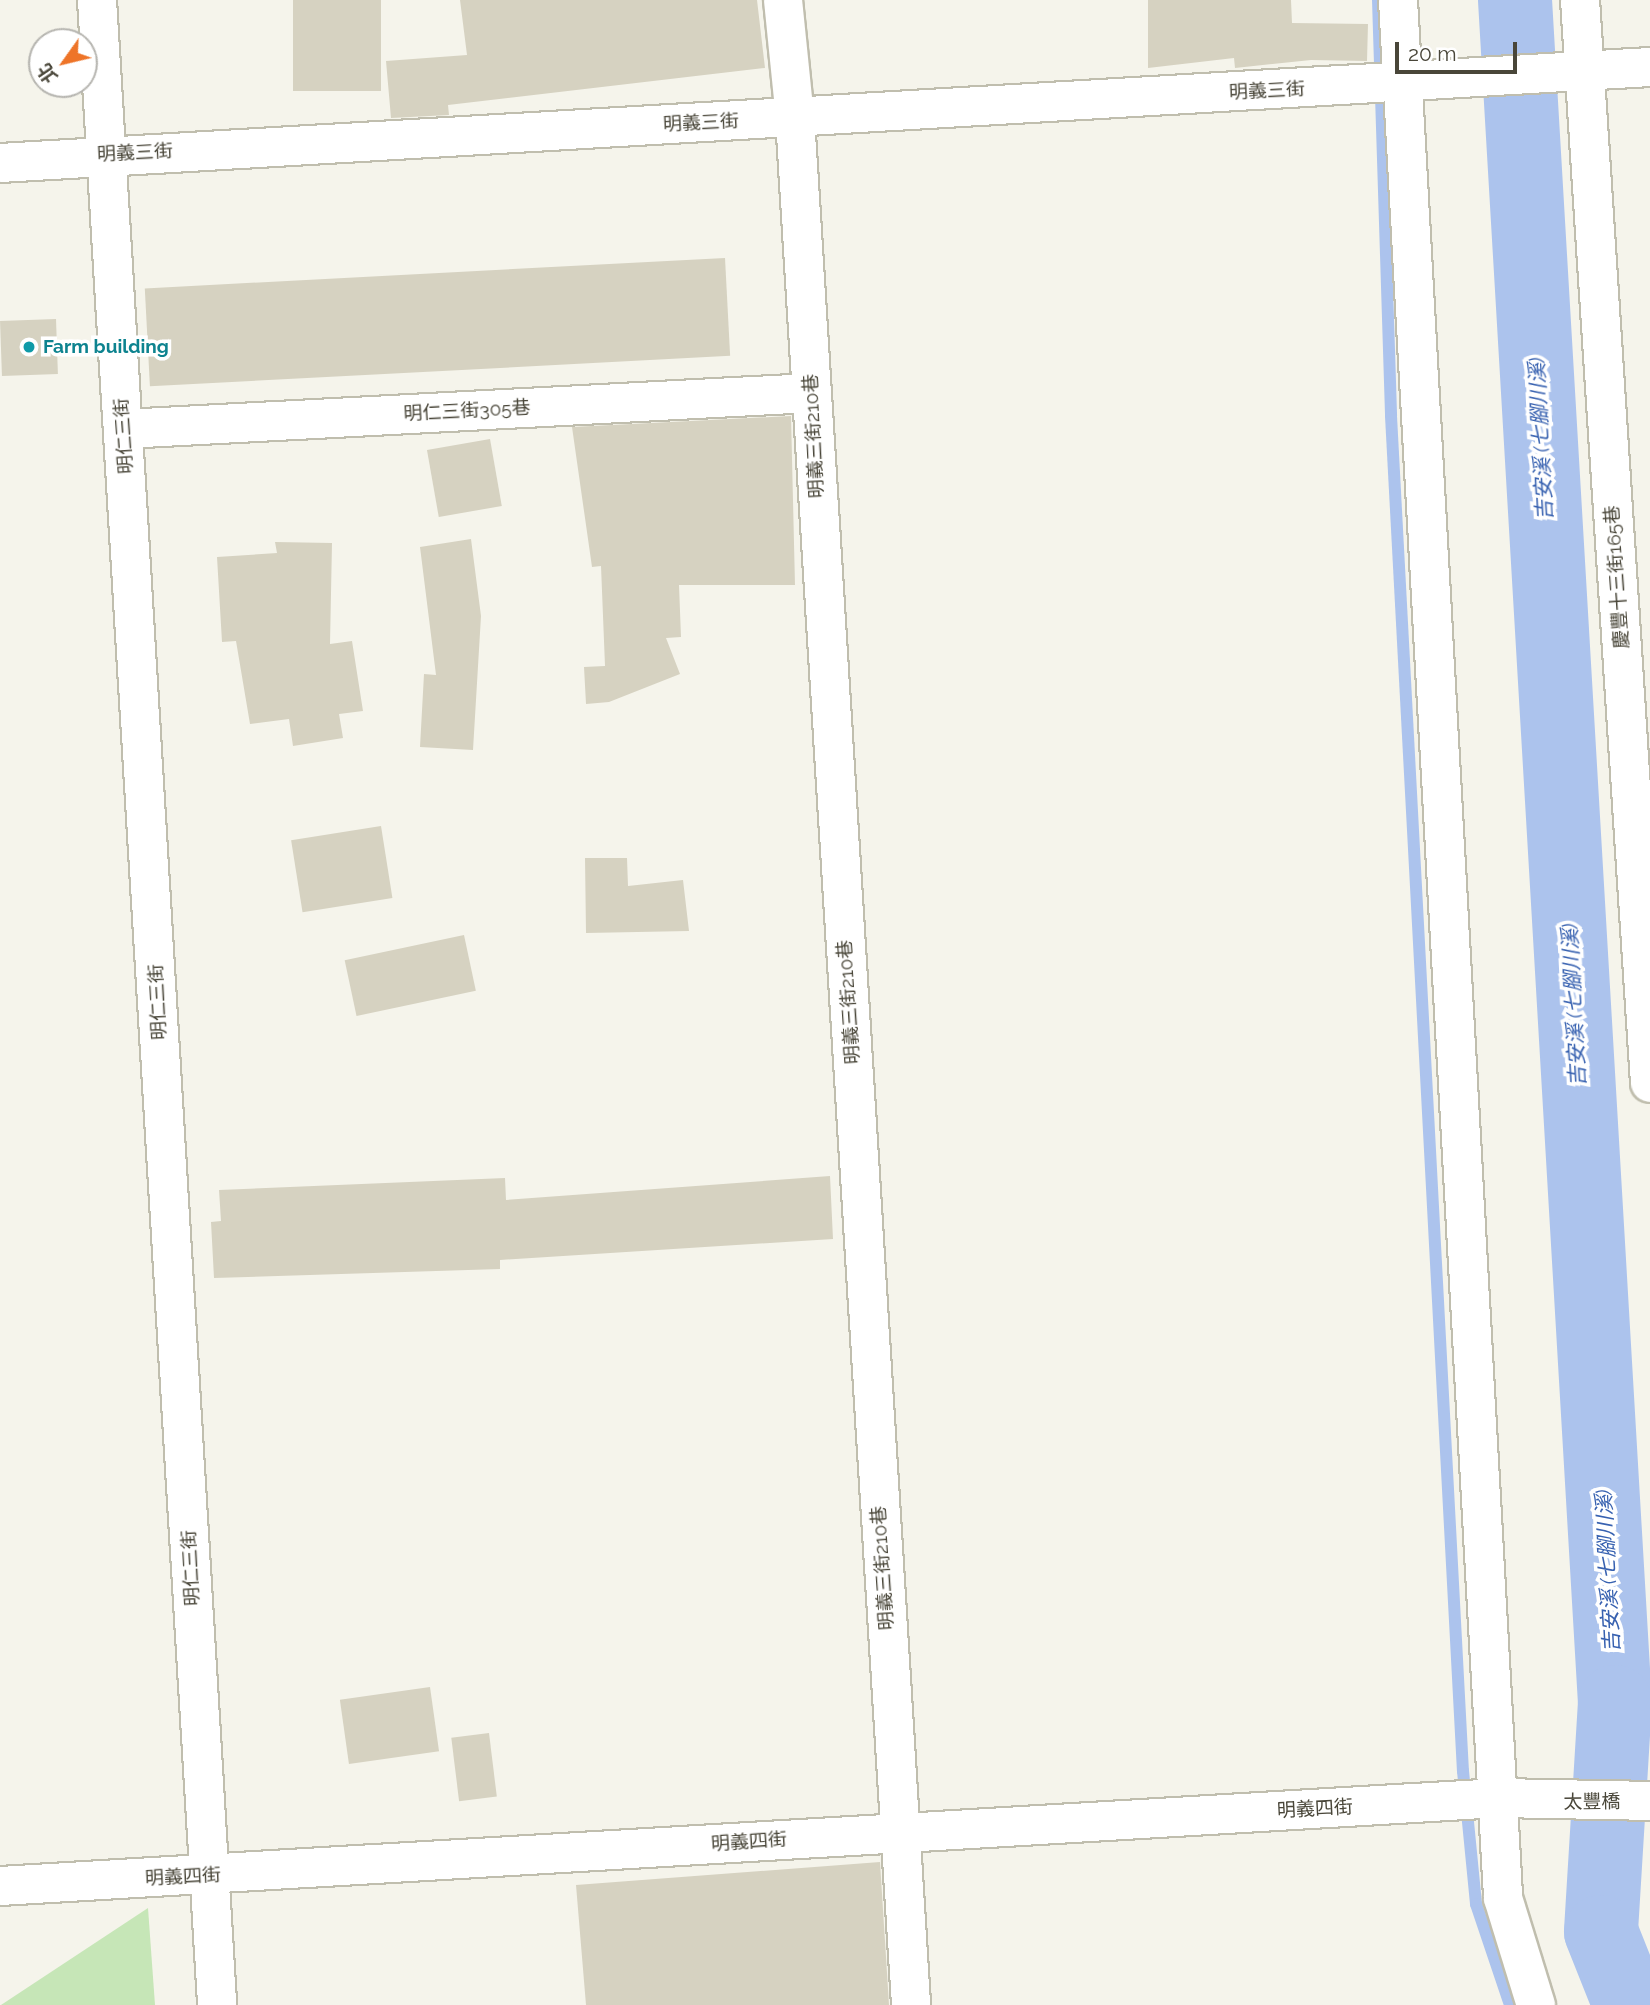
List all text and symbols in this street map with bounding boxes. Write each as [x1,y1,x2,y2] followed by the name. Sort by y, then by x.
[28,28,98,98] north arrow
[1398,28,1520,72] scale bar
[1408,41,1456,66] text: 20 m
[33,60,62,88] text: 北
[1228,78,1306,104] street label: 明義三街
[662,110,740,136] street label: 明義三街
[96,140,174,166] street label: 明義三街
[43,336,169,358] place label: Farm building
[21,339,37,355] marker: Farm building
[1524,357,1558,521] water label: 吉安溪 (七腳川溪)
[799,373,829,499] street label: 明義三街210巷
[403,396,531,426] street label: 明仁三街305巷
[110,397,138,475] street label: 明仁三街
[1601,504,1633,650] street label: 慶豐十三街165巷
[1557,923,1591,1087] water label: 吉安溪 (七腳川溪)
[833,939,865,1065] street label: 明義三街210巷
[145,963,171,1041] street label: 明仁三街
[1591,1489,1625,1653] water label: 吉安溪 (七腳川溪)
[867,1505,899,1631] street label: 明義三街210巷
[178,1529,204,1607] street label: 明仁三街
[1563,1790,1621,1814] street label: 太豐橋
[1276,1796,1354,1822] street label: 明義四街
[710,1828,788,1856] street label: 明義四街
[144,1864,222,1890] street label: 明義四街

